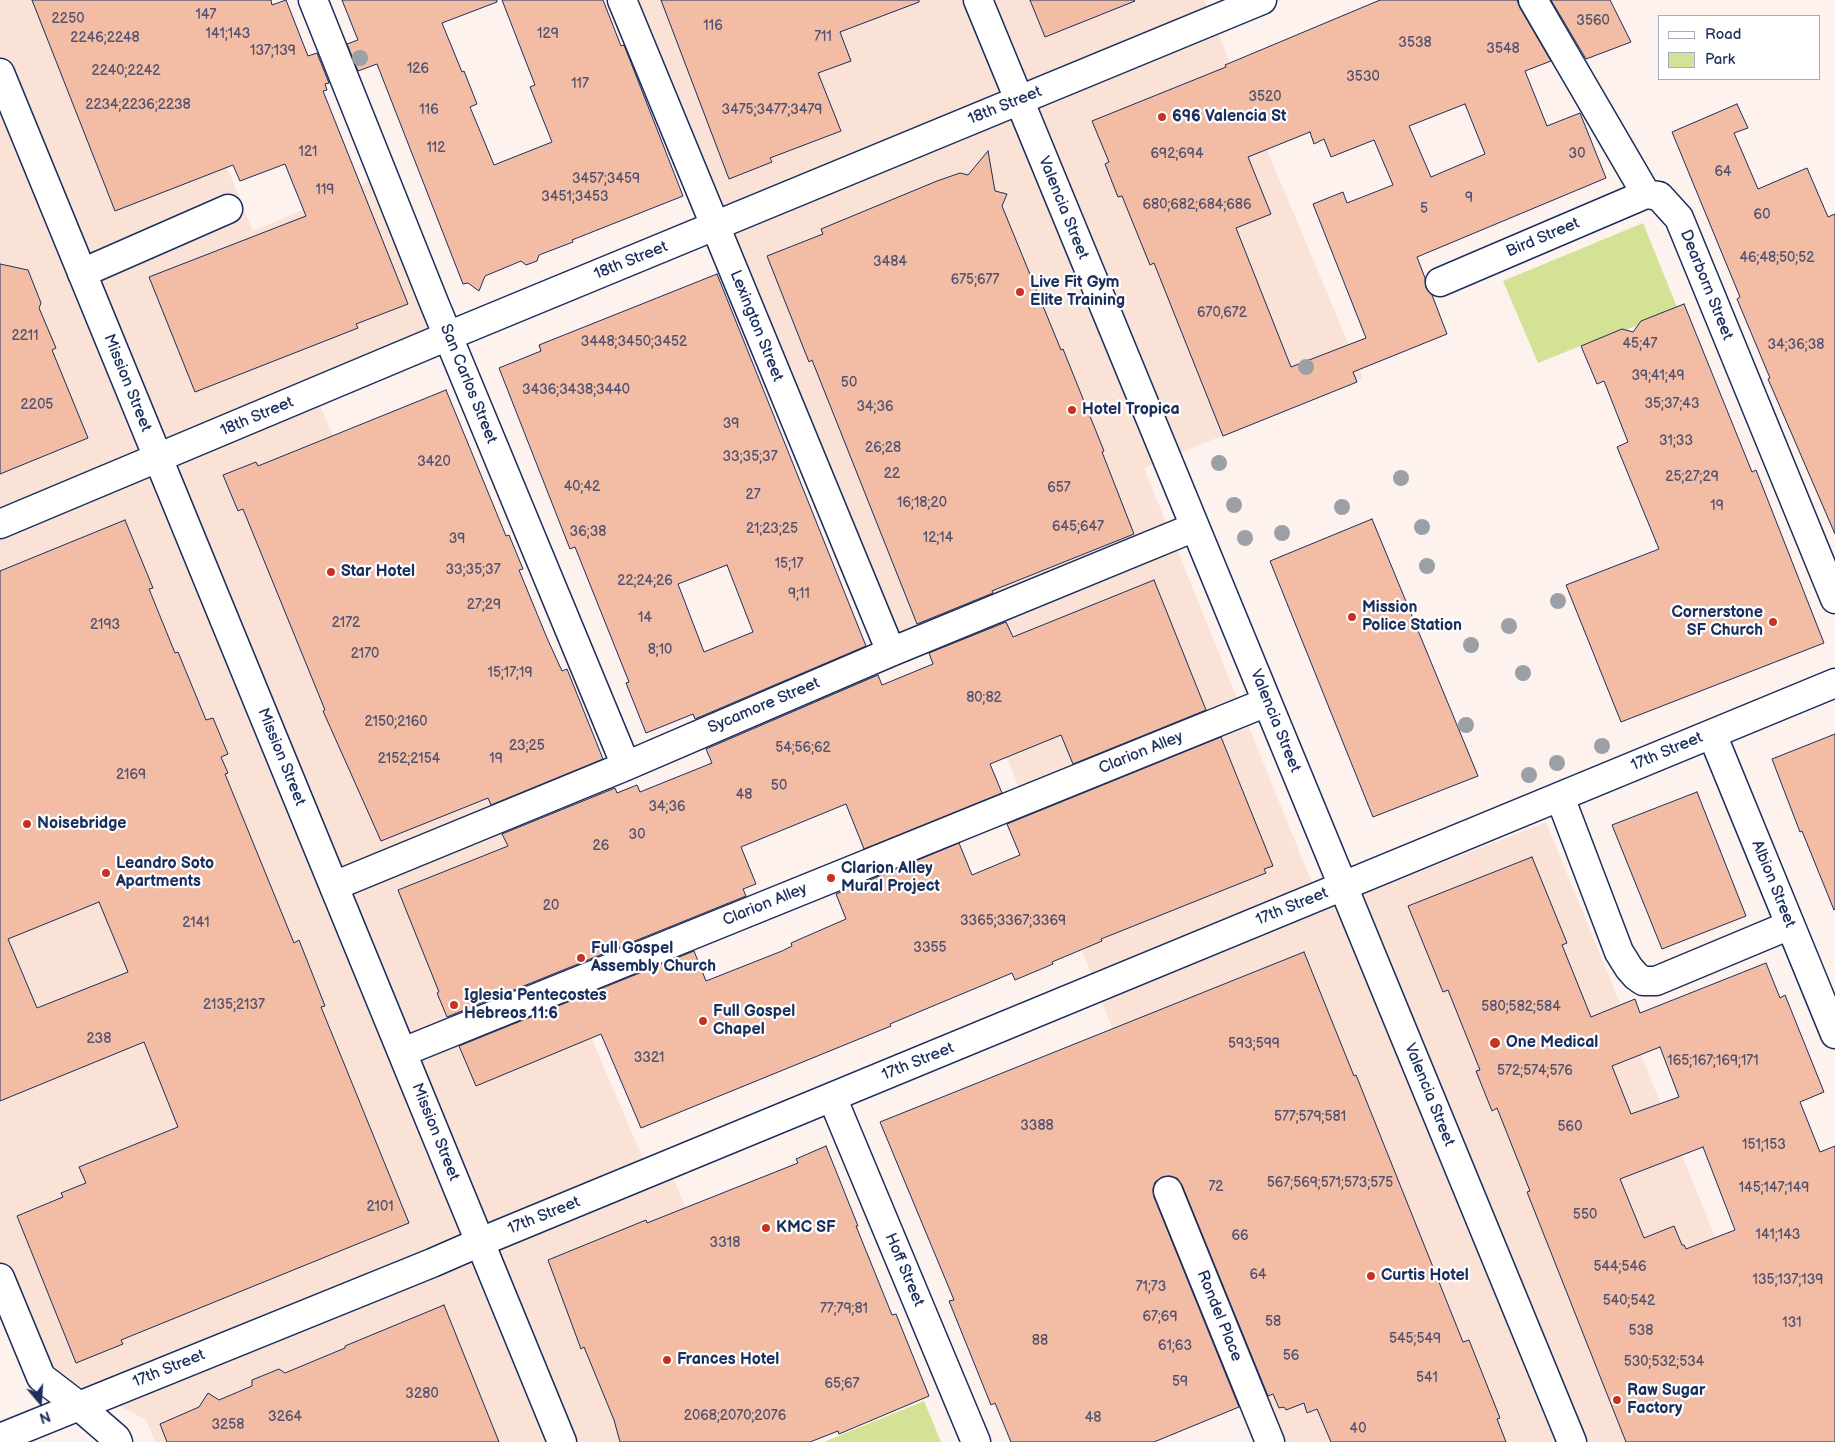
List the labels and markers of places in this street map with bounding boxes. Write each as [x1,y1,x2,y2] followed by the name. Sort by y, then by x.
[1172,107,1286,127] place label: 696 Valencia St
[1156,111,1168,123] marker: 696 Valencia St
[1030,273,1125,311] place label: Live Fit Gym Elite Training
[1014,286,1026,298] marker: Live Fit Gym Elite Training
[1082,400,1180,420] place label: Hotel Tropica
[1066,404,1078,416] marker: Hotel Tropica
[341,562,415,582] place label: Star Hotel
[325,566,337,578] marker: Star Hotel
[1362,598,1462,636] place label: Mission Police Station
[1671,603,1763,641] place label: Cornerstone SF Church
[1346,611,1358,623] marker: Mission Police Station
[1767,616,1779,628] marker: Cornerstone SF Church
[37,814,126,834] place label: Noisebridge
[21,818,33,830] marker: Noisebridge
[116,854,214,892] place label: Leandro Soto Apartments
[841,859,940,897] place label: Clarion Alley Mural Project
[100,867,112,879] marker: Leandro Soto Apartments
[825,872,837,884] marker: Clarion Alley Mural Project
[591,939,716,977] place label: Full Gospel Assembly Church
[575,952,587,964] marker: Full Gospel Assembly Church
[464,986,607,1024] place label: Iglesia Pentecostes Hebreos 11:6
[448,999,460,1011] marker: Iglesia Pentecostes Hebreos 11:6
[713,1002,795,1040] place label: Full Gospel Chapel
[697,1015,709,1027] marker: Full Gospel Chapel
[1506,1033,1598,1053] place label: One Medical
[1488,1036,1502,1050] marker: One Medical
[776,1218,836,1238] place label: KMC SF
[760,1222,772,1234] marker: KMC SF
[1381,1266,1469,1286] place label: Curtis Hotel
[1365,1270,1377,1282] marker: Curtis Hotel
[677,1350,779,1370] place label: Frances Hotel
[661,1354,673,1366] marker: Frances Hotel
[1627,1381,1705,1419] place label: Raw Sugar Factory
[1611,1394,1623,1406] marker: Raw Sugar Factory

